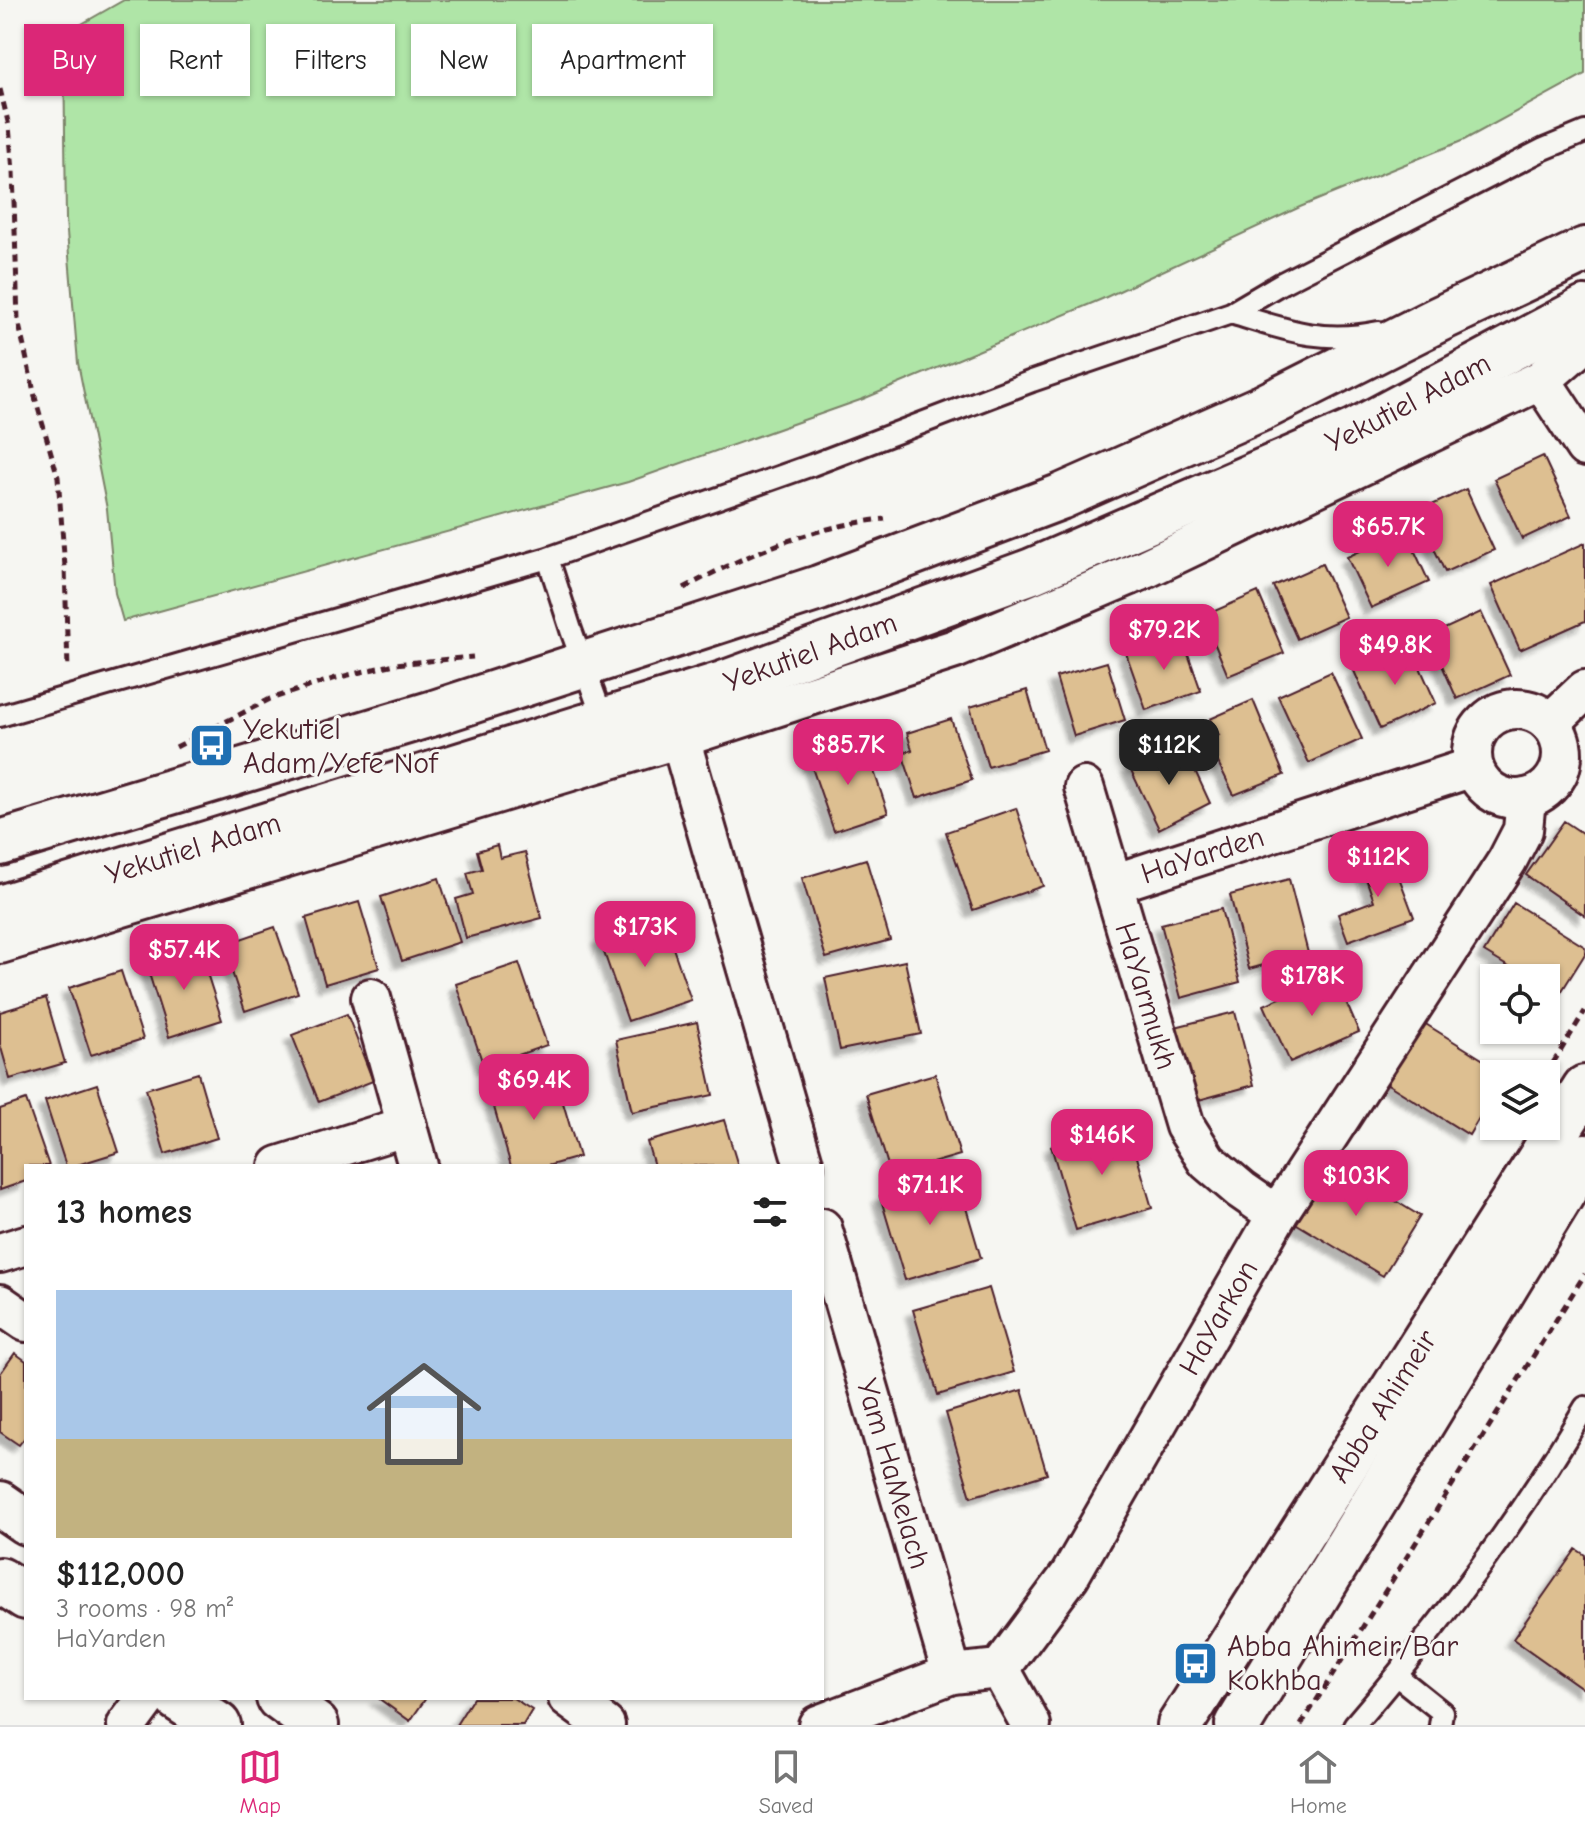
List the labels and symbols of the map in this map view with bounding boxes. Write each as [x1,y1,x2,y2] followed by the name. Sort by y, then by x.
[1320,345,1497,460] street label: Yekutiel Adam
[1323,501,1453,569] pin: $65.7K
[1099,604,1229,672] pin: $79.2K
[719,605,902,700] street label: Yekutiel Adam
[1330,619,1460,687] pin: $49.8K
[243,712,439,781] place label: Yekutiel Adam/Yefe Nof
[783,719,913,787] pin: $85.7K
[1113,719,1225,787] pin: $112K
[188,722,236,770] bus stop icon: Yekutiel Adam/Yefe Nof
[101,805,285,892] street label: Yekutiel Adam
[1137,819,1268,892] street label: HaYarden
[1322,831,1434,899] pin: $112K
[589,901,701,969] pin: $173K
[1107,919,1184,1074] street label: HaYarmukh
[119,924,249,992] pin: $57.4K
[1256,950,1368,1018] pin: $178K
[469,1054,599,1122] pin: $69.4K
[1046,1109,1158,1177] pin: $146K
[1300,1150,1412,1218] pin: $103K
[865,1159,995,1227] pin: $71.1K
[1172,1254,1265,1381] street label: HaYarkon
[1322,1323,1445,1489] street label: Abba Ahimeir
[849,1375,937,1573] street label: Yam HaMelach
[1227,1629,1458,1698] place label: Abba Ahimeir/Bar Kokhba
[1172,1639,1220,1687] bus stop icon: Abba Ahimeir/Bar Kokhba

